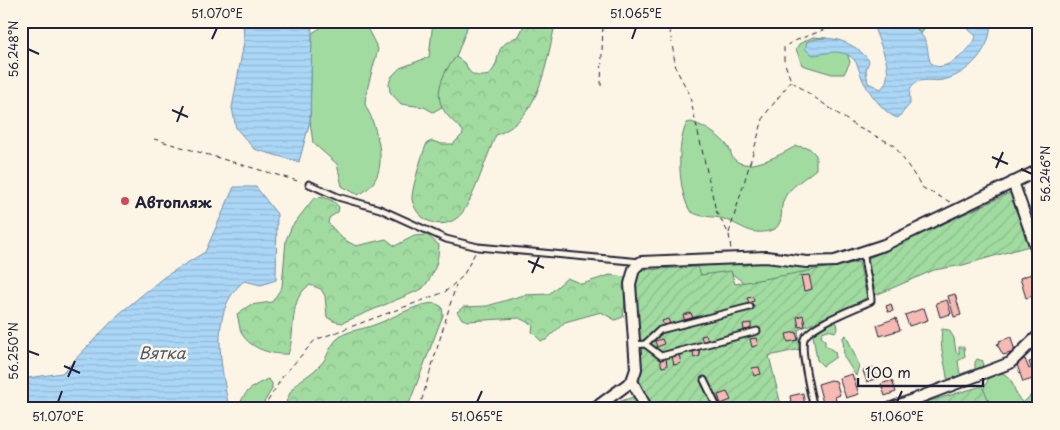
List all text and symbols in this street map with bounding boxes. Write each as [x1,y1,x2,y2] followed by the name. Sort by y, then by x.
[191,4,243,22] text: 51.070°E
[610,4,662,22] text: 51.065°E
[4,21,22,77] text: 56.248°N
[1036,146,1054,202] text: 56.246°N
[135,190,212,213] place label: Автопляж
[119,195,131,207] marker: Автопляж
[4,322,22,380] text: 56.250°N
[139,340,186,364] water label: Вятка
[858,355,982,387] scale bar
[865,360,911,383] text: 100 m
[32,407,84,425] text: 51.070°E
[451,407,503,425] text: 51.065°E
[870,407,924,425] text: 51.060°E

